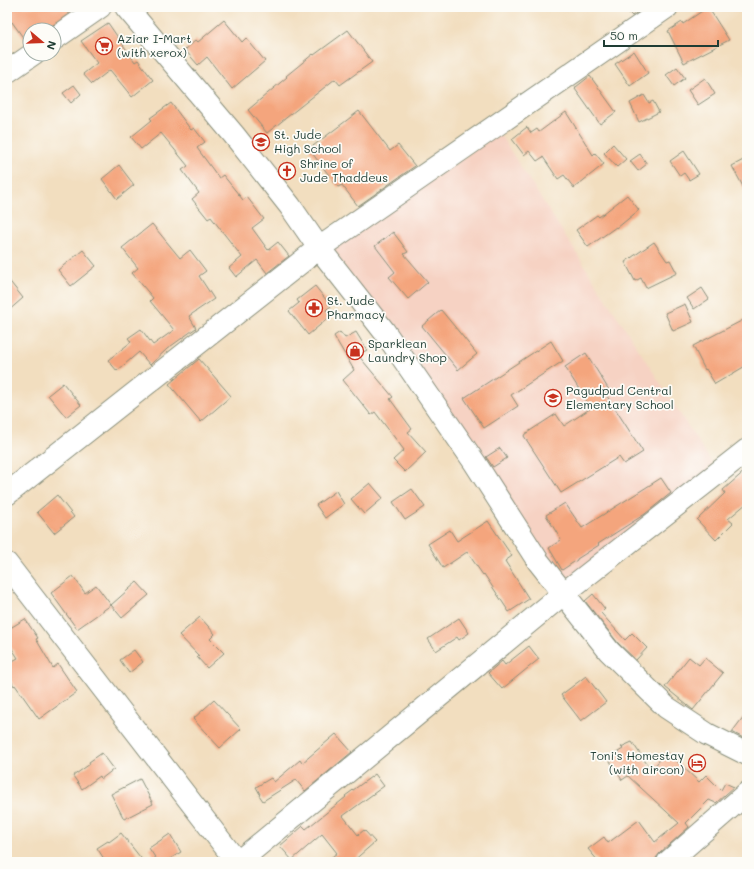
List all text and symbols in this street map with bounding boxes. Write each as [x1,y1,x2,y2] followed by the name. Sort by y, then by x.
[22,22,62,62] north arrow
[604,22,718,48] scale bar
[610,27,638,43] text: 50 m
[117,30,192,60] place label: Aziar I-Mart (with xerox)
[94,36,114,56] supermarket icon: Aziar I-Mart (with xerox)
[43,39,60,52] text: N
[274,126,342,156] place label: St. Jude High School
[251,132,271,152] school or university icon: St. Jude High School
[300,155,388,185] place label: Shrine of Jude Thaddeus
[277,161,297,181] church icon: Shrine of Jude Thaddeus
[327,292,385,322] place label: St. Jude Pharmacy
[304,298,324,318] pharmacy icon: St. Jude Pharmacy
[368,335,447,365] place label: Sparklean Laundry Shop
[345,341,365,361] shop icon: Sparklean Laundry Shop
[566,382,674,412] place label: Pagudpud Central Elementary School
[543,388,563,408] school or university icon: Pagudpud Central Elementary School
[590,747,684,777] place label: Toni's Homestay (with aircon)
[687,753,707,773] hotel icon: Toni's Homestay (with aircon)

